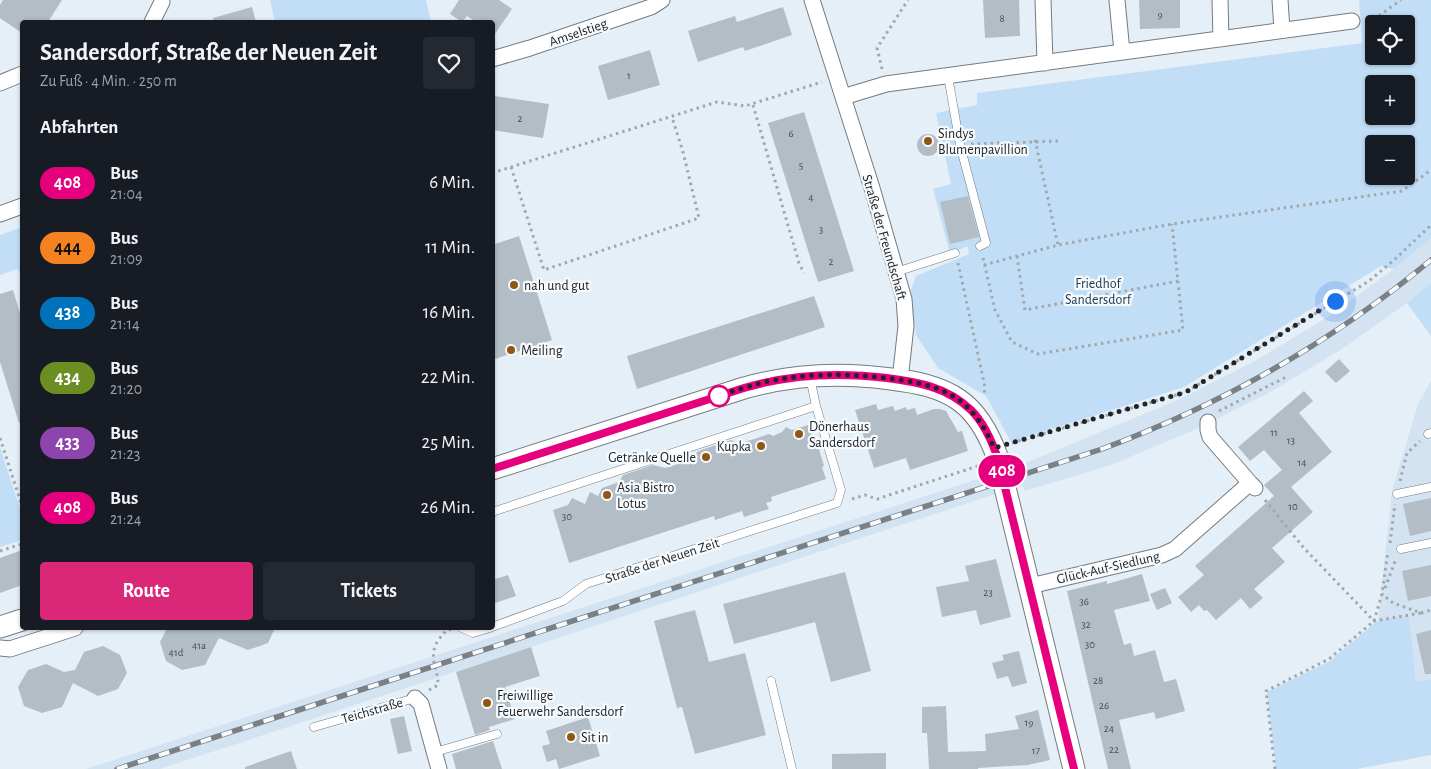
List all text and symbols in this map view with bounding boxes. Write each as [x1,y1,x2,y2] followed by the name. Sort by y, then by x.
[1157,9,1163,20] house number: 9
[999,13,1005,24] house number: 8
[1365,15,1415,185] map controls
[1365,15,1415,65] button: locate
[547,16,609,49] street label: Amselstieg
[423,37,475,89] button: heart
[40,41,377,65] text: Sandersdorf, Straße der Neuen Zeit
[627,70,631,81] house number: 1
[40,73,177,89] text: Zu Fuß · 4 Min. · 250 m
[1365,75,1415,125] button: +
[517,113,523,124] house number: 2
[40,118,118,137] text: Abfahrten
[938,127,1028,157] place label: Sindys Blumenpavillion
[788,128,794,139] house number: 6
[922,135,934,147] marker: Sindys Blumenpavillion
[1365,135,1415,185] button: −
[799,160,804,171] house number: 5
[110,164,138,183] text: Bus
[429,173,475,192] text: 6 Min.
[859,173,909,302] street label: Straße der Freundschaft
[54,174,81,192] text: 408
[110,186,143,202] text: 21:04
[808,192,814,203] house number: 4
[819,224,824,235] house number: 3
[110,229,138,248] text: Bus
[425,238,475,257] text: 11 Min.
[54,239,81,257] text: 444
[110,251,142,267] text: 21:09
[828,256,834,267] house number: 2
[1065,277,1132,307] park label: Friedhof Sandersdorf
[508,279,520,291] marker: nah und gut
[524,279,590,293] place label: nah und gut
[1323,289,1348,314] your location
[110,294,138,313] text: Bus
[423,303,475,322] text: 16 Min.
[55,304,80,322] text: 438
[110,316,140,332] text: 21:14
[505,344,517,356] marker: Meiling
[521,344,563,358] place label: Meiling
[110,359,138,378] text: Bus
[421,368,475,387] text: 22 Min.
[55,369,80,387] text: 434
[110,381,142,397] text: 21:20
[708,385,730,407] unlabelled marker
[809,420,876,450] place label: Dönerhaus Sandersdorf
[110,424,138,443] text: Bus
[1270,427,1278,438] house number: 11
[793,428,805,440] marker: Dönerhaus Sandersdorf
[422,433,475,452] text: 25 Min.
[55,434,80,452] text: 433
[1287,435,1296,446] house number: 13
[717,440,752,454] place label: Kupka
[755,440,767,452] marker: Kupka
[110,446,140,462] text: 21:23
[608,451,696,465] place label: Getränke Quelle
[700,451,712,463] marker: Getränke Quelle
[973,455,1031,487] line badge: 408
[1297,457,1307,468] house number: 14
[988,462,1016,480] text: 408
[617,481,674,511] place label: Asia Bistro Lotus
[110,489,138,508] text: Bus
[601,489,613,501] marker: Asia Bistro Lotus
[421,498,475,517] text: 26 Min.
[54,499,81,517] text: 408
[1288,501,1298,512] house number: 10
[110,511,141,527] text: 21:24
[562,511,572,522] house number: 30
[603,536,722,586] street label: Straße der Neuen Zeit
[1055,549,1161,587] street label: Glück-Auf-Siedlung
[40,562,253,620] button: Route
[263,562,475,620] button: Tickets
[983,587,993,598] house number: 23
[1079,596,1089,607] house number: 36
[1081,619,1091,630] house number: 32
[1085,639,1095,650] house number: 30
[192,640,206,651] house number: 41a
[169,647,184,658] house number: 41d
[1093,675,1103,686] house number: 28
[497,689,624,719] place label: Freiwillige Feuerwehr Sandersdorf
[340,696,405,726] street label: Teichstraße
[481,697,493,709] marker: Freiwillige Feuerwehr Sandersdorf
[1099,700,1109,711] house number: 26
[1025,717,1033,728] house number: 19
[1104,723,1114,734] house number: 24
[565,731,577,743] marker: Sit in
[581,731,608,745] place label: Sit in
[1109,744,1119,755] house number: 22
[1032,745,1041,756] house number: 17

